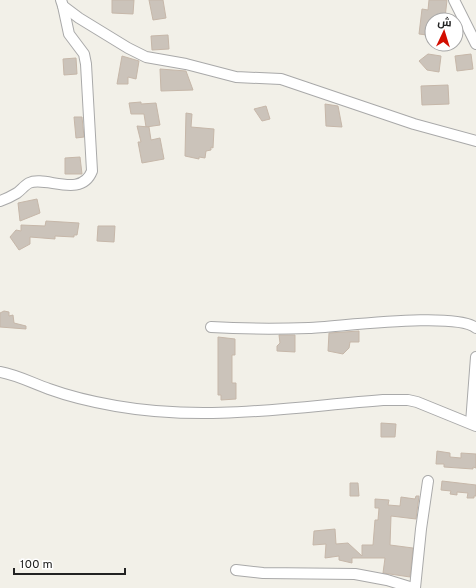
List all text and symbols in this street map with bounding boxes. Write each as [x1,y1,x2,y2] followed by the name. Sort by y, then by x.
[424,12,464,52] north arrow
[437,16,452,30] text: ش
[14,550,125,576] scale bar
[20,557,53,573] text: 100 m

